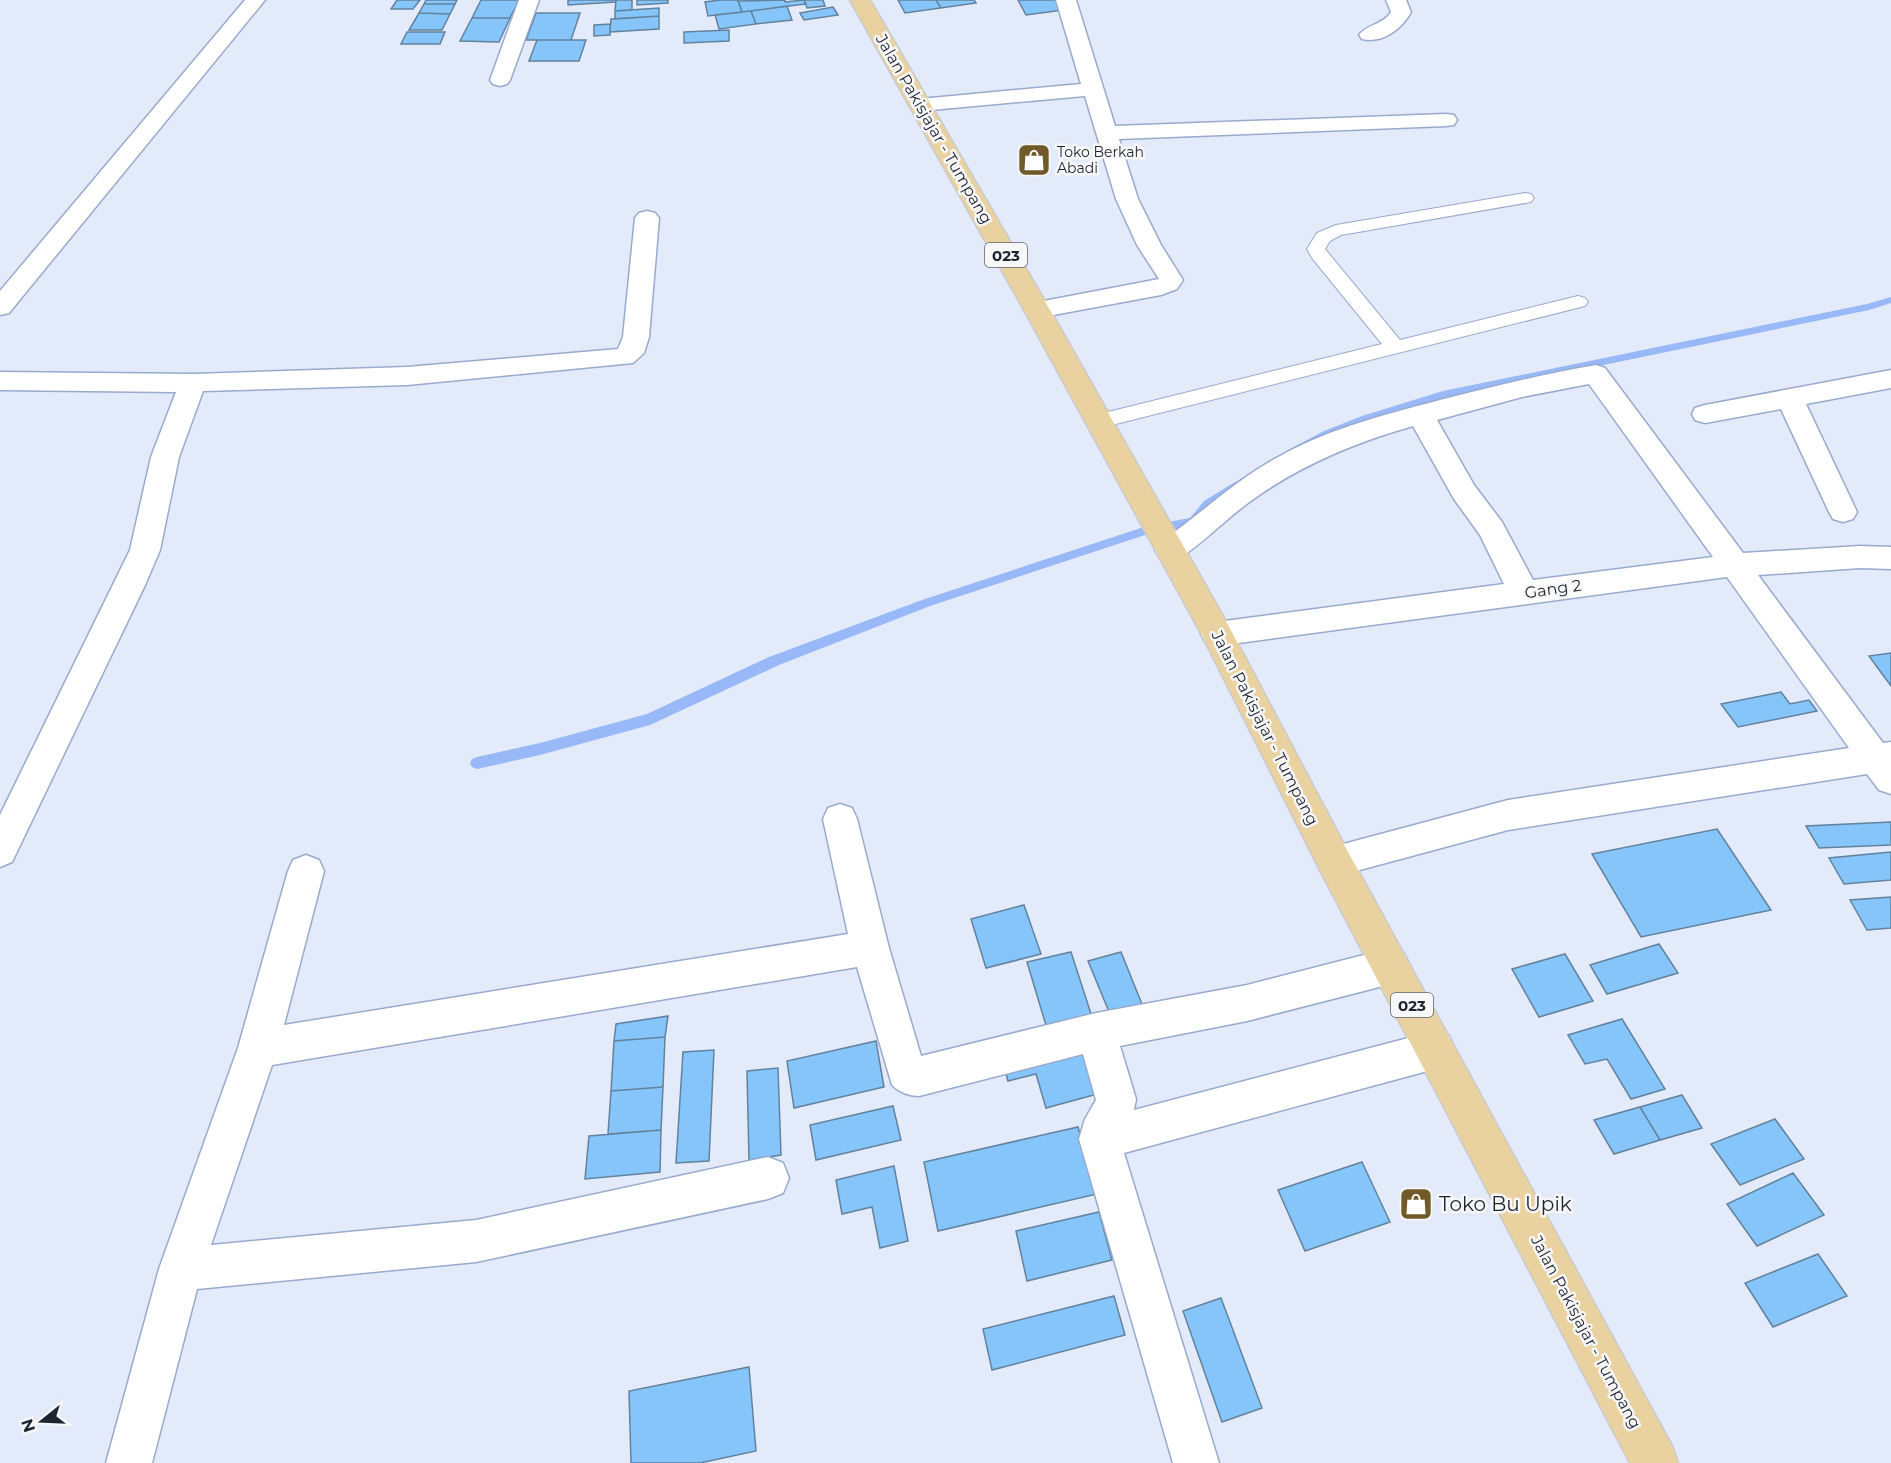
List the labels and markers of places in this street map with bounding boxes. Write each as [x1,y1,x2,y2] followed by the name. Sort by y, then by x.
[1016,142,1052,178] shop icon: Toko Berkah Abadi
[1057,143,1144,177] place label: Toko Berkah Abadi
[1398,1186,1434,1222] shop icon: Toko Bu Upik
[1439,1192,1572,1216] place label: Toko Bu Upik

